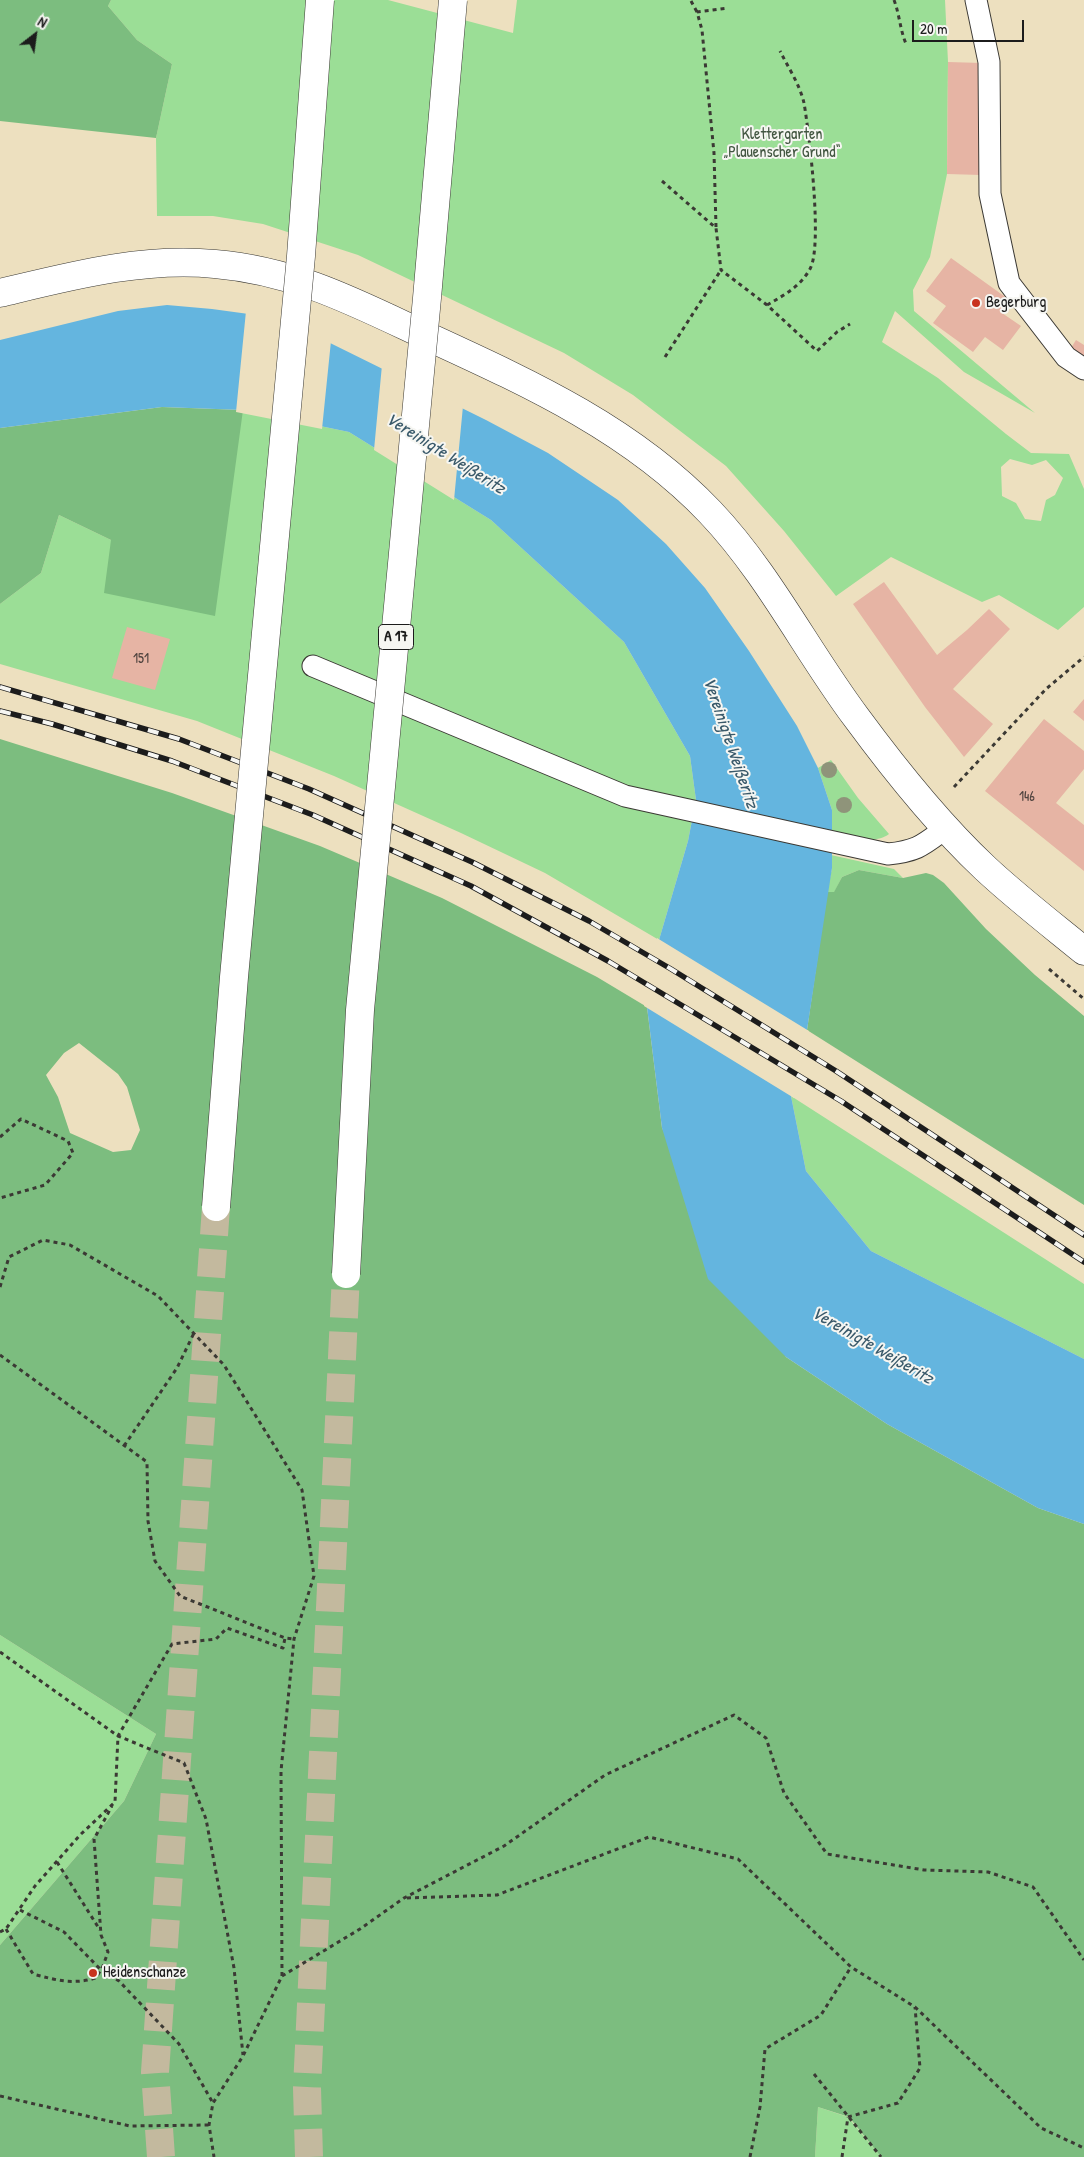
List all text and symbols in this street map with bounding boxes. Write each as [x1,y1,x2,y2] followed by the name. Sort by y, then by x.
[10,10,60,60] north arrow
[914,10,1026,42] scale bar
[35,11,51,32] text: N
[920,18,947,39] text: 20 m
[723,125,841,163] park label: Klettergarten „Plauenscher Grund“
[986,293,1046,313] place label: Begerburg
[970,297,982,309] marker: Begerburg
[381,409,509,499] water label: Vereinigte Weißeritz
[378,624,414,650] road number: A 17
[133,651,149,667] house number: 151
[698,675,762,811] water label: Vereinigte Weißeritz
[1019,789,1035,805] house number: 146
[807,1302,937,1390] water label: Vereinigte Weißeritz
[103,1963,186,1983] place label: Heidenschanze
[87,1967,99,1979] marker: Heidenschanze

